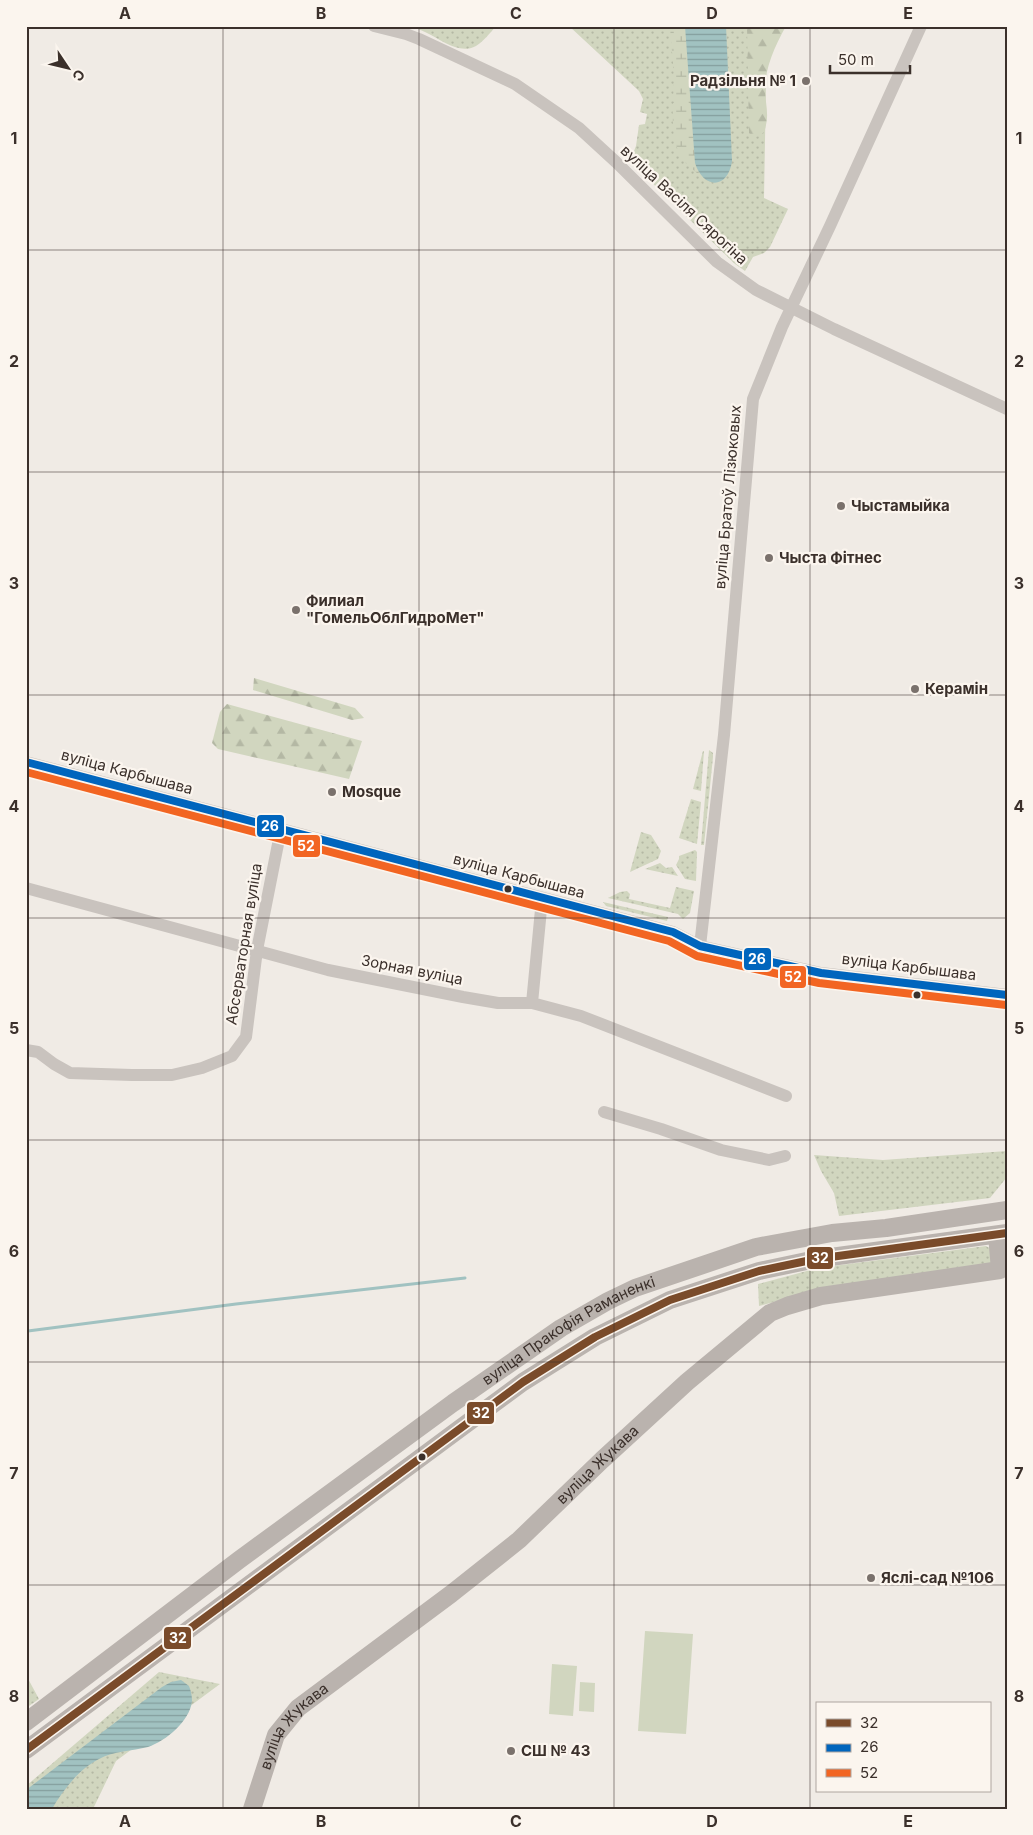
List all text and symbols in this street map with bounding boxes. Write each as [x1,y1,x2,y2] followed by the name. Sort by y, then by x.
[119,3,131,23] text: A
[316,3,326,23] text: B
[510,3,522,23] text: C
[706,3,718,23] text: D
[903,3,913,23] text: E
[42,42,92,92] north arrow
[830,42,910,74] scale bar
[838,50,874,69] text: 50 m
[69,67,89,85] text: С
[690,71,796,90] place label: Радзільня № 1
[800,75,812,87] marker: Радзільня № 1
[11,128,17,148] text: 1
[1016,128,1022,148] text: 1
[617,141,752,268] street label: вуліца Васіля Сярогіна
[9,351,19,371] text: 2
[1014,351,1024,371] text: 2
[710,404,745,590] street label: вуліца Братоў Лізюковых
[851,496,950,515] place label: Чыстамыйка
[835,500,847,512] marker: Чыстамыйка
[779,548,882,567] place label: Чыста Фітнес
[763,552,775,564] marker: Чыста Фітнес
[9,573,19,593] text: 3
[1014,573,1024,593] text: 3
[306,591,485,627] place label: Филиал "ГомельОблГидроМет"
[290,604,302,616] marker: Филиал "ГомельОблГидроМет"
[925,679,988,698] place label: Керамін
[909,683,921,695] marker: Керамін
[59,745,195,798] street label: вуліца Карбышава
[342,782,401,801] place label: Mosque
[326,786,338,798] marker: Mosque
[9,796,20,816] text: 4
[1014,796,1025,816] text: 4
[256,814,285,838] line badge: 26
[261,817,279,834] text: 26
[292,834,321,858] line badge: 52
[297,837,315,854] text: 52
[451,849,587,902] street label: вуліца Карбышава
[221,862,266,1026] street label: Абсерваторная вуліца
[503,884,513,894] unlabelled marker
[743,947,772,971] line badge: 26
[841,949,977,984] street label: вуліца Карбышава
[360,950,465,989] street label: Зорная вуліца
[748,950,766,967] text: 26
[779,965,807,989] line badge: 52
[784,968,802,985] text: 52
[912,990,922,1000] unlabelled marker
[9,1018,19,1038] text: 5
[1014,1018,1024,1038] text: 5
[9,1241,19,1261] text: 6
[1014,1241,1024,1261] text: 6
[806,1246,834,1270] line badge: 32
[811,1249,829,1266] text: 32
[478,1272,657,1389] street label: вуліца Пракофія Раманенкі
[466,1401,495,1425] line badge: 32
[472,1404,490,1421] text: 32
[552,1421,642,1508] street label: вуліца Жукава
[417,1452,427,1462] unlabelled marker
[9,1463,19,1483] text: 7
[1014,1463,1024,1483] text: 7
[881,1568,994,1587] place label: Яслі-сад №106
[865,1572,877,1584] marker: Яслі-сад №106
[163,1626,192,1650] line badge: 32
[169,1629,187,1646] text: 32
[255,1679,332,1772] street label: вуліца Жукава
[9,1686,19,1706] text: 8
[1014,1686,1024,1706] text: 8
[816,1702,990,1792] legend
[860,1713,878,1732] text: 32
[860,1737,878,1756] text: 26
[521,1741,590,1760] place label: СШ № 43
[505,1745,517,1757] marker: СШ № 43
[860,1763,878,1782] text: 52
[119,1811,131,1831] text: A
[316,1811,326,1831] text: B
[510,1811,522,1831] text: C
[706,1811,718,1831] text: D
[903,1811,913,1831] text: E

